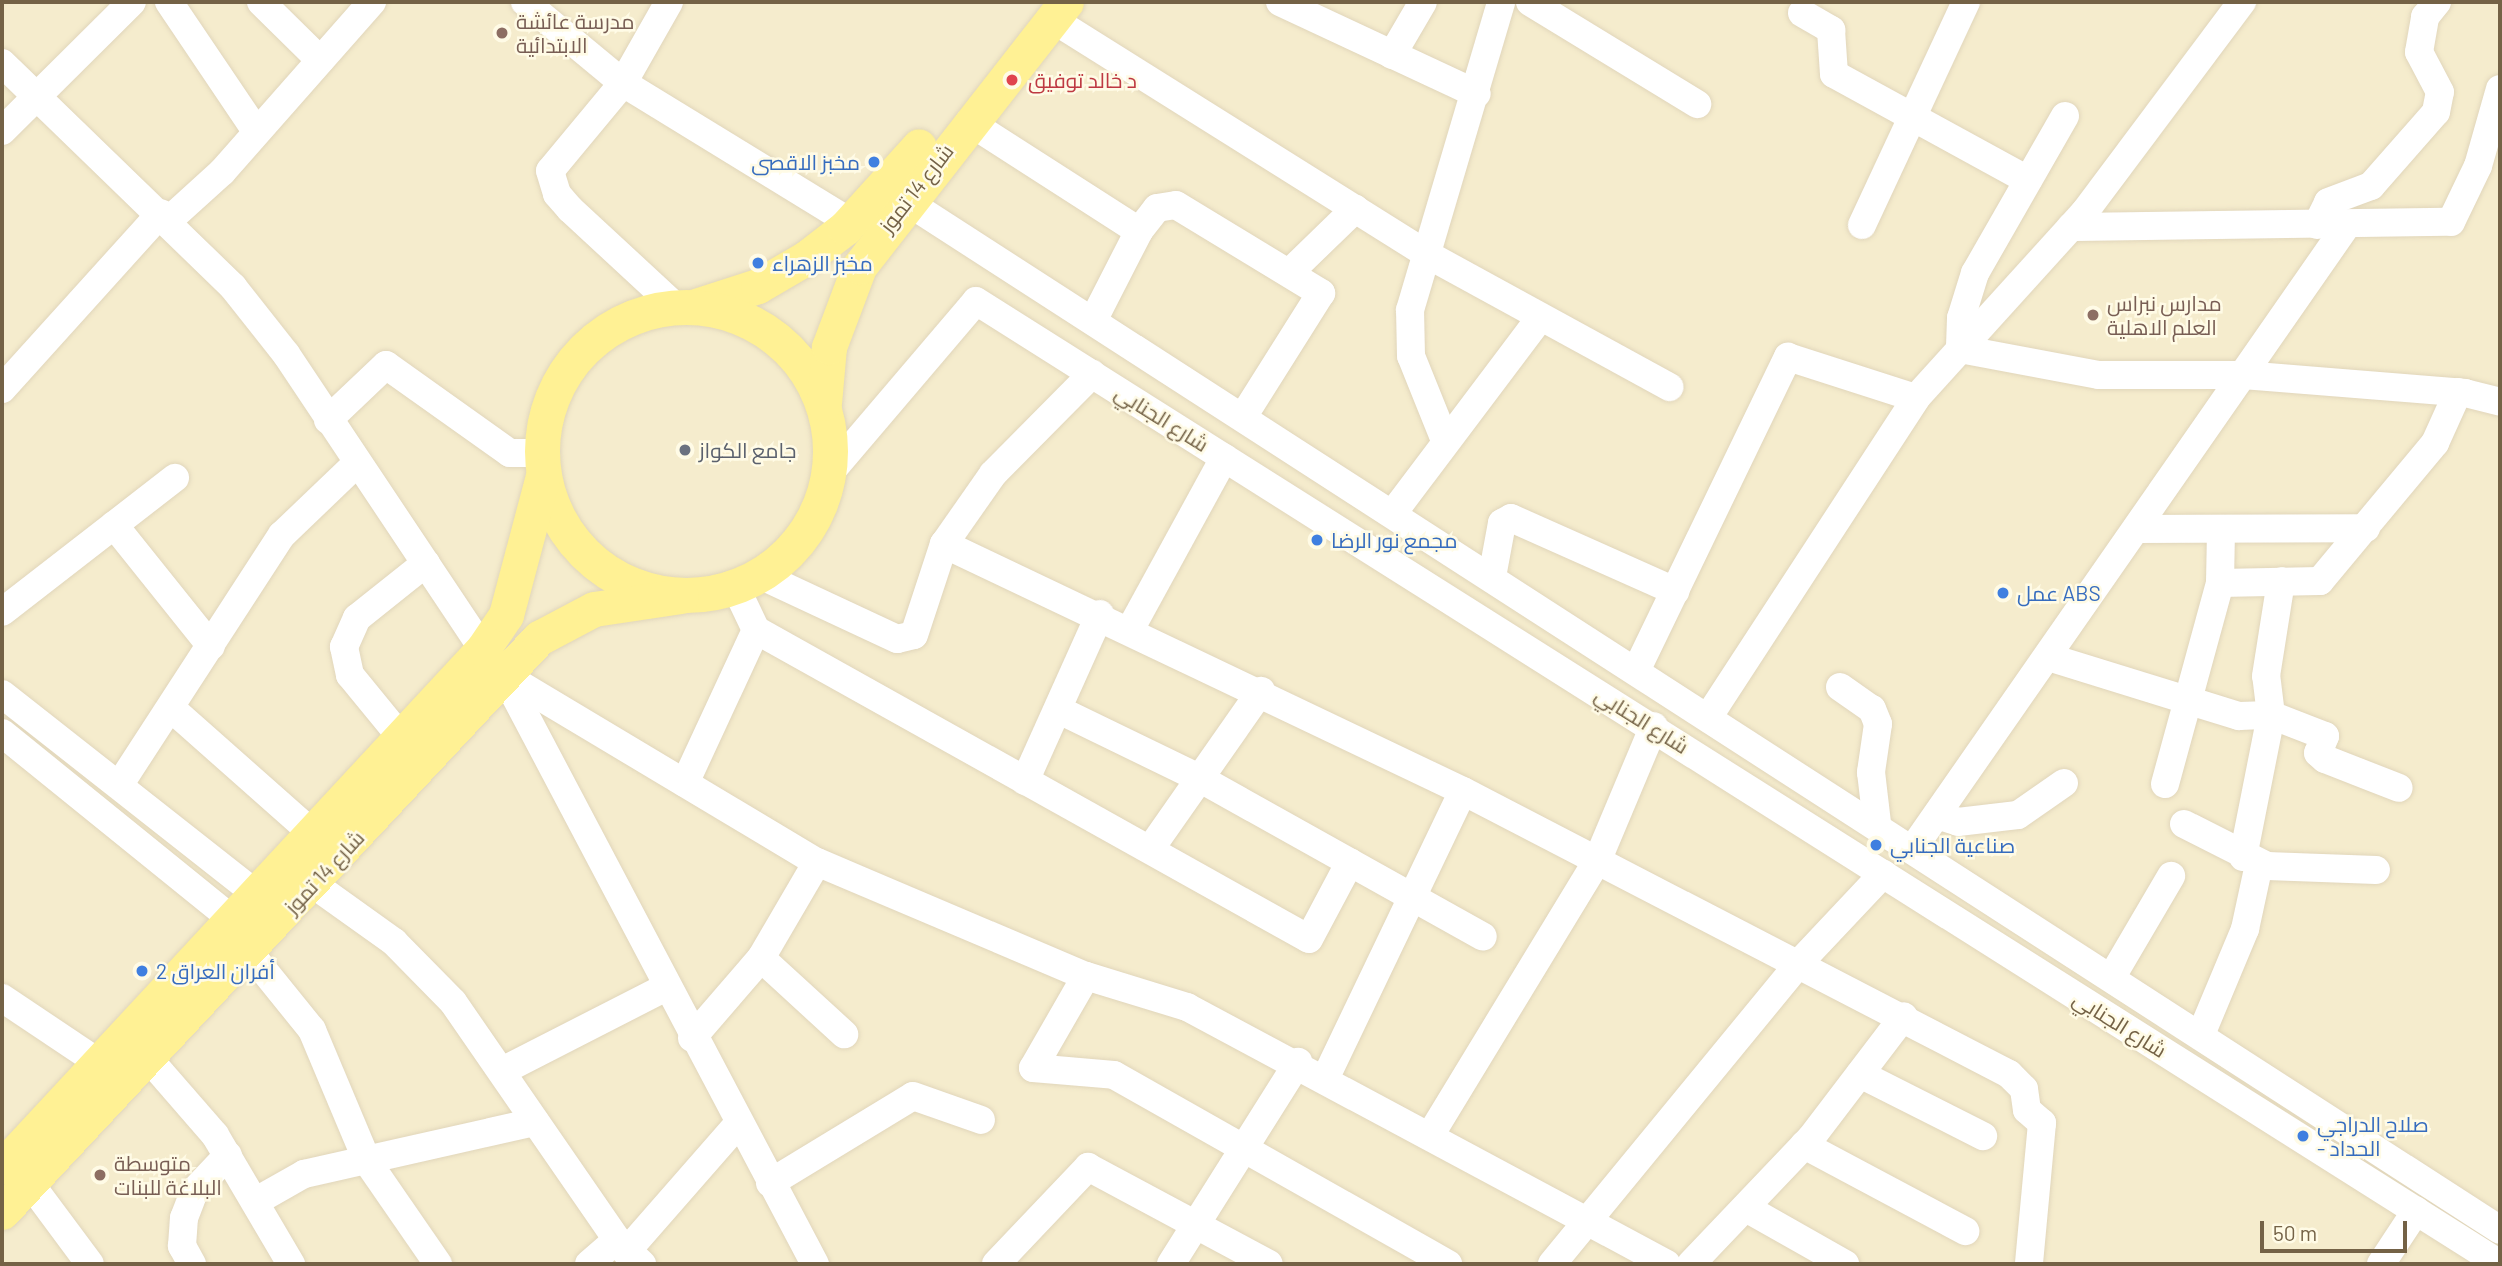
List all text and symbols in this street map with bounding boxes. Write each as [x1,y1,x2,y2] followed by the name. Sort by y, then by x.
[516,8,634,58] place label: مدرسة عائشة الابتدائية
[494,25,510,41] marker: مدرسة عائشة الابتدائية
[1028,67,1137,93] place label: د خالد توفيق
[1002,70,1022,90] marker: د خالد توفيق
[874,139,958,237] street label: شارع 14 تموز
[751,149,860,175] place label: مخبز الاقصى
[866,154,882,170] marker: مخبز الاقصى
[772,250,873,276] place label: مخبز الزهراء
[750,255,766,271] marker: مخبز الزهراء
[2107,290,2222,340] place label: مدارس نبراس العلم الاهلية
[2085,307,2101,323] marker: مدارس نبراس العلم الاهلية
[1111,379,1213,457] street label: شارع الجنابي
[699,437,796,463] place label: جامع الكواز
[677,442,693,458] marker: جامع الكواز
[1331,527,1457,553] place label: مجمع نور الرضا
[1309,532,1325,548] marker: مجمع نور الرضا
[2017,580,2101,606] place label: عمل ABS
[1995,585,2011,601] marker: عمل ABS
[1591,681,1693,759] street label: شارع الجنابي
[279,825,369,919] street label: شارع 14 تموز
[1890,832,2015,858] place label: صناعية الجنابي
[1868,837,1884,853] marker: صناعية الجنابي
[156,958,275,984] place label: أفران العراق 2
[134,963,150,979] marker: أفران العراق 2
[2069,985,2171,1063] street label: شارع الجنابي
[2317,1111,2429,1161] place label: صلاح الدراجي - الحداد
[2295,1128,2311,1144] marker: صلاح الدراجي - الحداد
[114,1150,222,1200] place label: متوسطة البلاغة للبنات
[92,1167,108,1183] marker: متوسطة البلاغة للبنات
[2264,1206,2411,1250] scale bar
[2273,1220,2317,1245] text: 50 m

